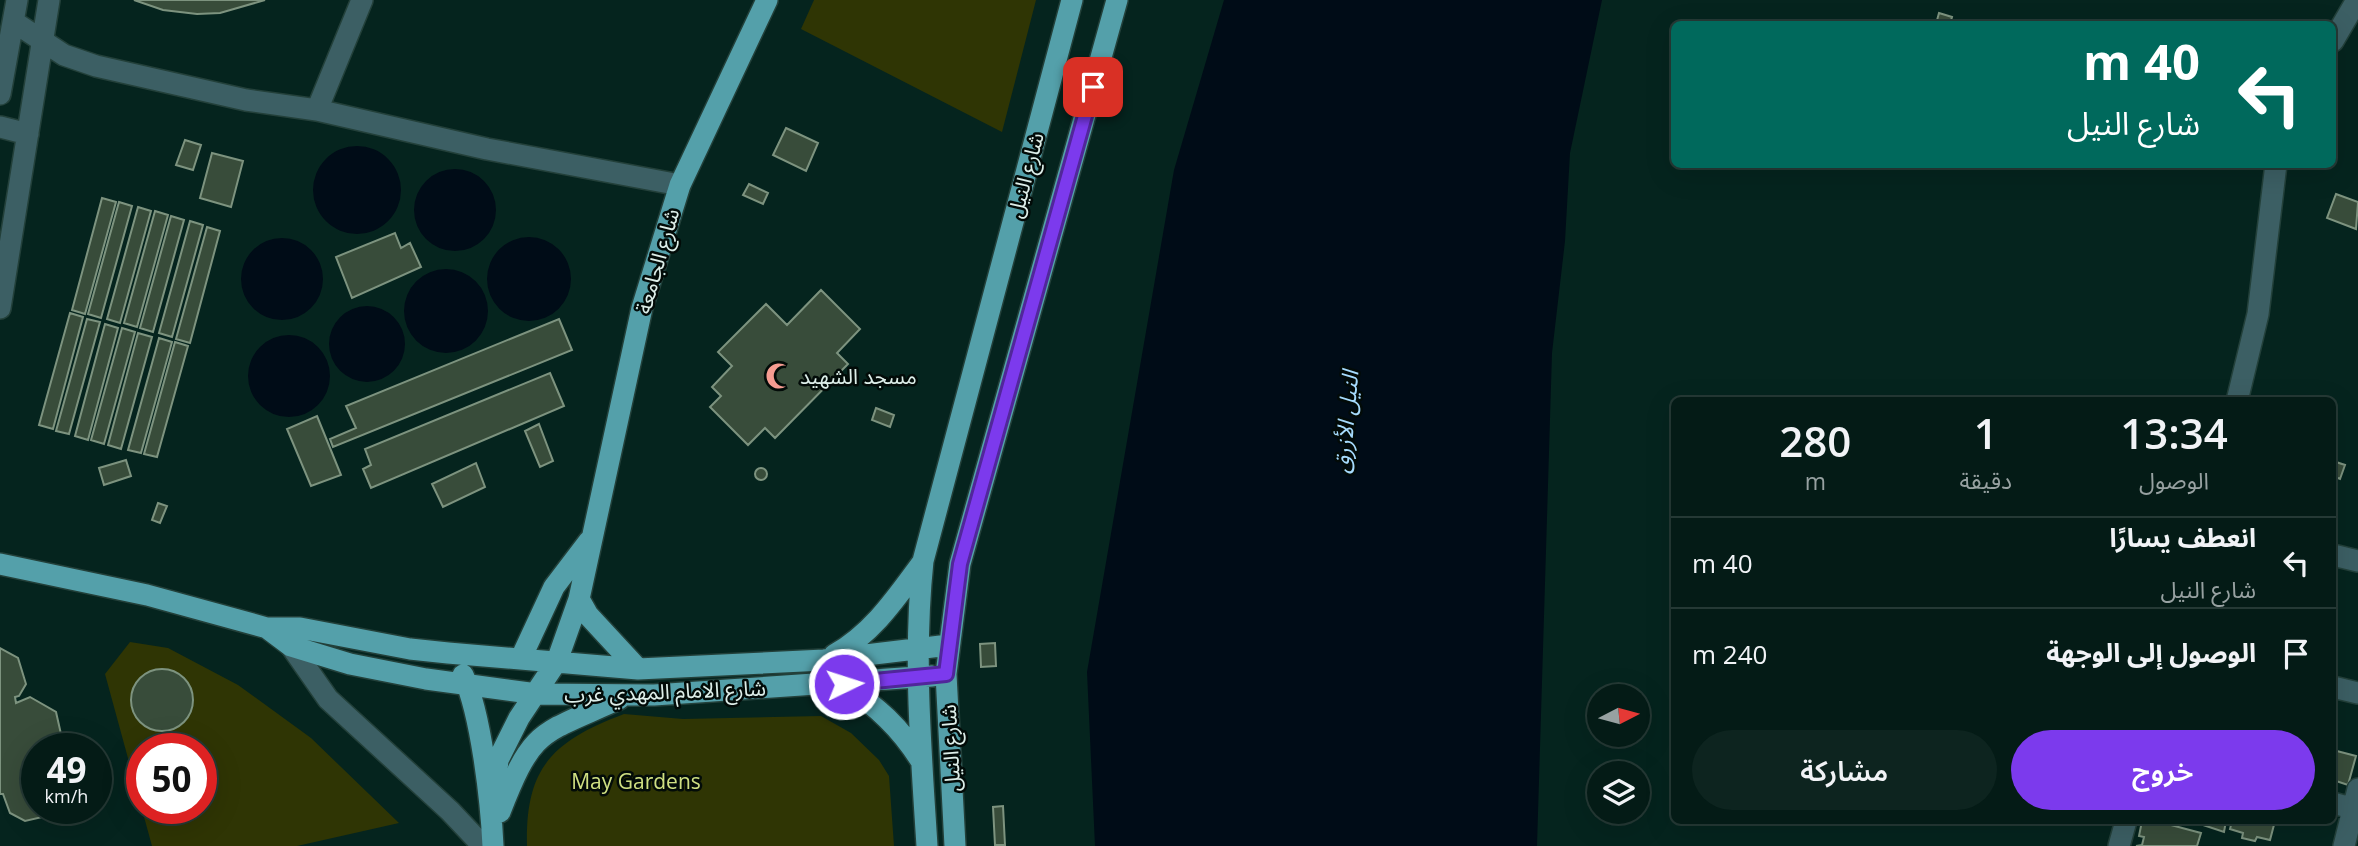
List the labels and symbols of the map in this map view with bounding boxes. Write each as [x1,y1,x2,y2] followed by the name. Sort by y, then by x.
[1063,57,1123,117] pin
[1000,129,1052,221] street label: شارع النيل
[629,205,687,318] street label: شارع الجامعة
[764,361,794,391] mosque icon: مسجد الشهيد
[800,362,917,390] place label: مسجد الشهيد
[1325,367,1366,475] water label: النيل الأزرق
[807,647,881,721] position arrow
[564,673,766,712] street label: شارع الامام المهدي غرب
[1587,684,1650,747] north arrow
[934,704,968,792] street label: شارع النيل
[126,733,217,824] speed limit sign: 50
[571,767,701,795] park label: May Gardens

